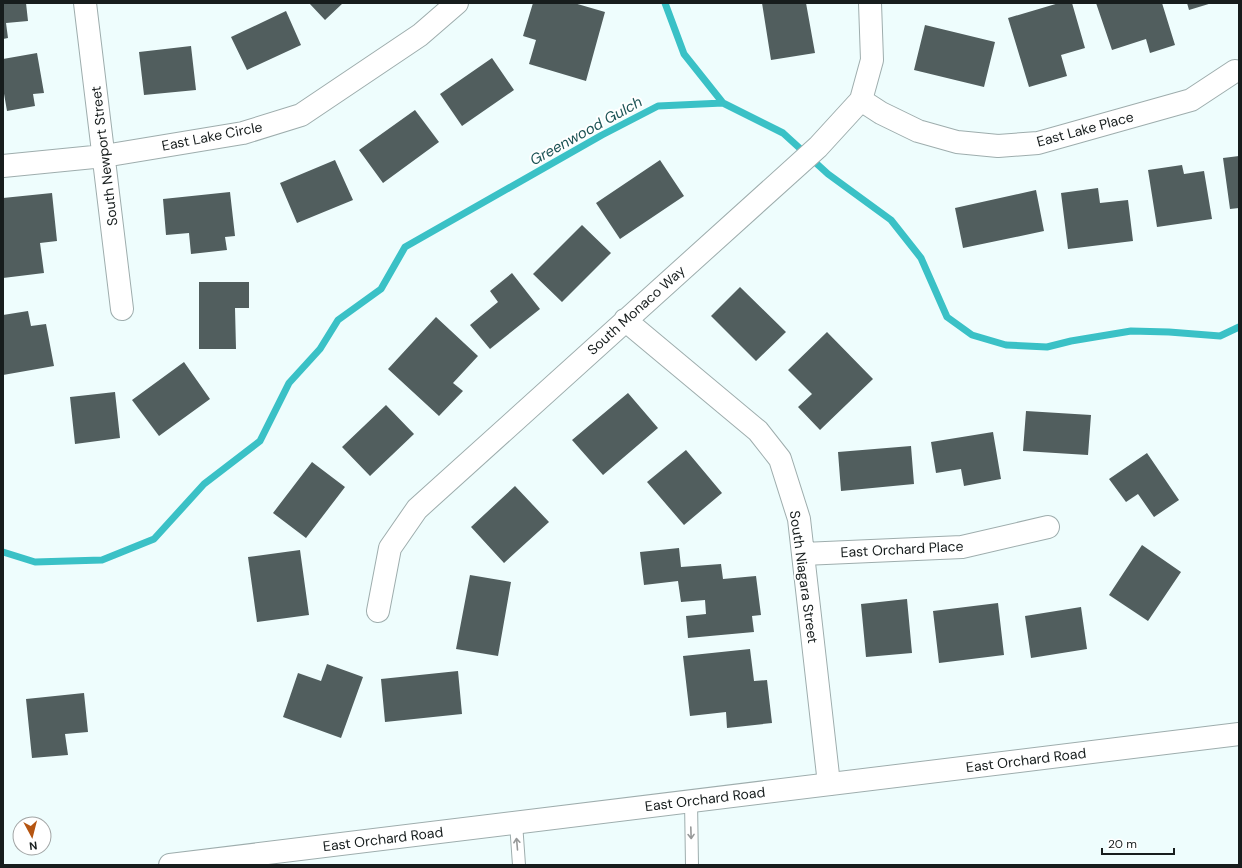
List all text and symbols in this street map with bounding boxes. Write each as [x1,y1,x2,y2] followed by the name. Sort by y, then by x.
[86,85,122,227] street label: South Newport Street
[526,92,646,170] water label: Greenwood Gulch
[1035,107,1135,151] street label: East Lake Place
[160,117,264,155] street label: East Lake Circle
[583,261,689,359] street label: South Monaco Way
[786,509,822,645] street label: South Niagara Street
[840,537,964,561] street label: East Orchard Place
[965,744,1087,776] street label: East Orchard Road
[644,783,766,815] street label: East Orchard Road
[12,816,52,856] north arrow
[322,823,444,855] street label: East Orchard Road
[687,826,695,839] one-way arrow
[1102,830,1174,856] scale bar
[1108,836,1137,852] text: 20 m
[28,838,38,853] text: N
[514,838,521,851] one-way arrow

